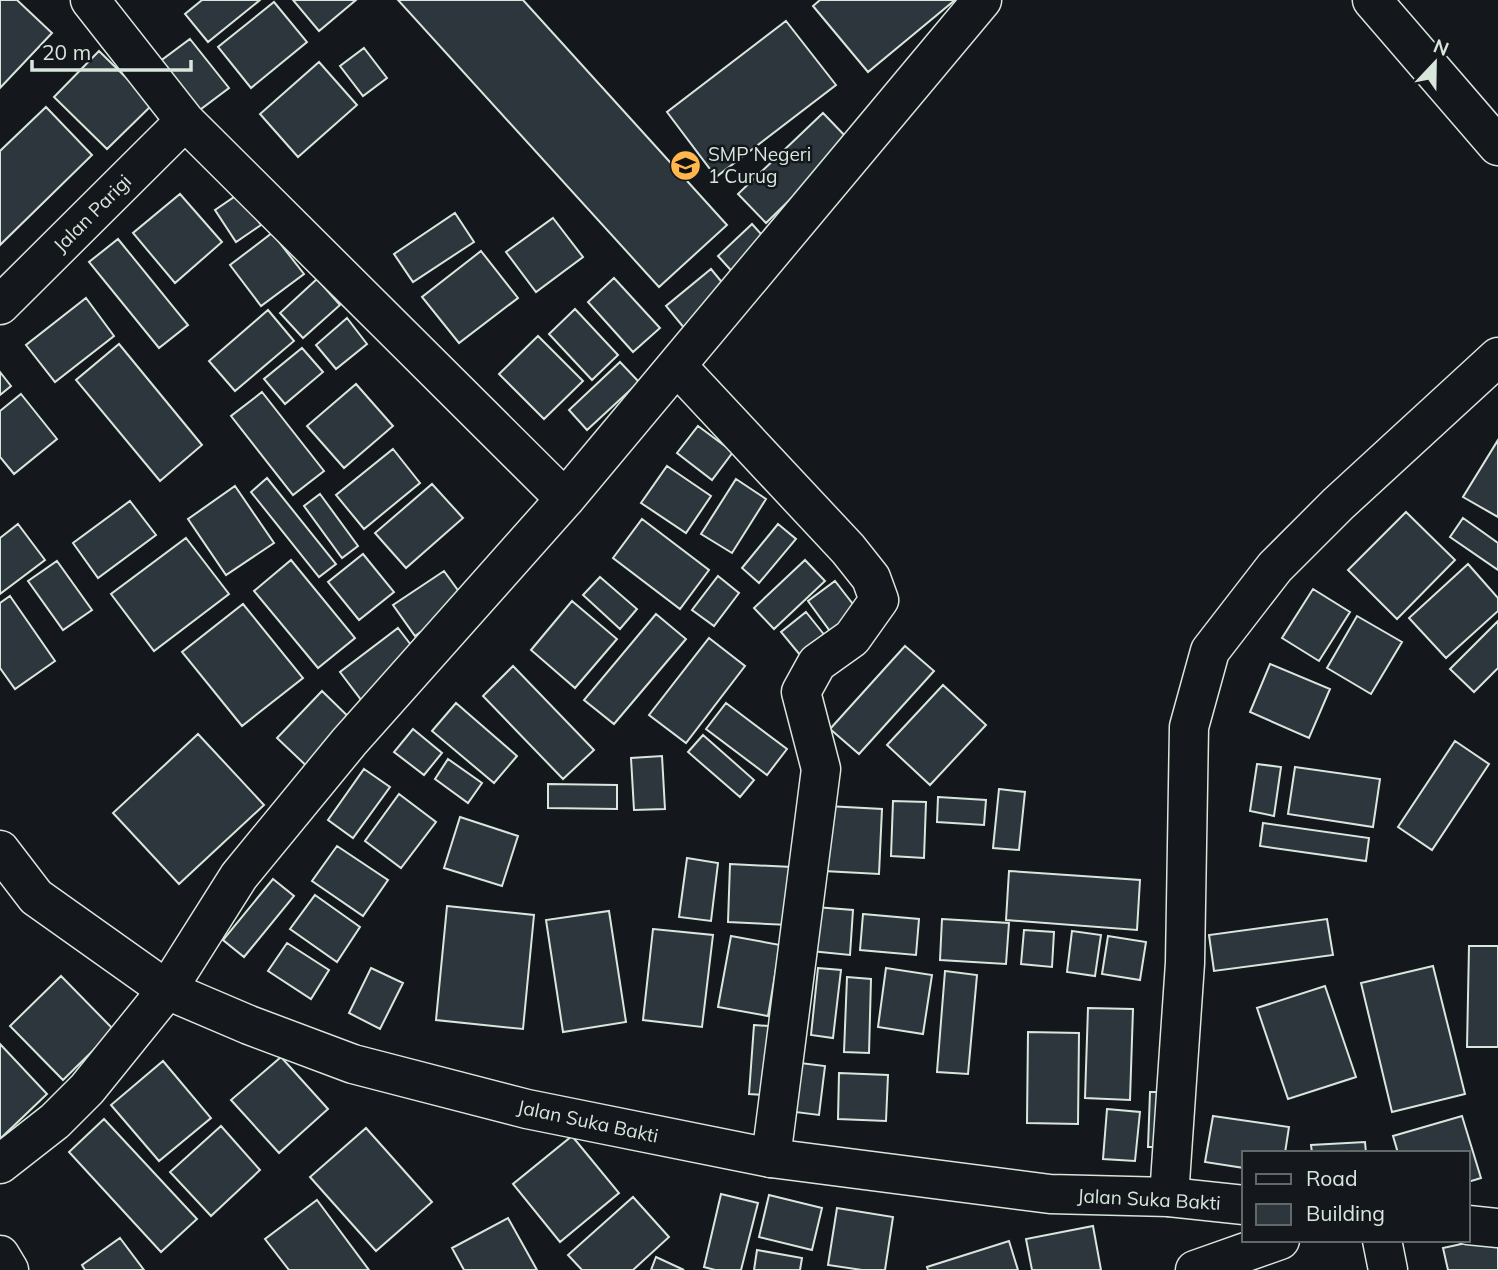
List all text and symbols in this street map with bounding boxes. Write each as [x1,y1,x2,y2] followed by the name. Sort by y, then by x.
[32,28,191,72] scale bar
[1400,28,1470,98] north arrow
[1430,33,1453,61] text: N
[42,39,91,65] text: 20 m
[708,142,811,188] place label: SMP Negeri 1 Curug
[668,148,702,182] school or university icon: SMP Negeri 1 Curug
[48,169,136,257] street label: Jalan Parigi
[515,1094,661,1148] street label: Jalan Suka Bakti
[1242,1151,1470,1242] legend
[1306,1165,1357,1191] text: Road
[1077,1183,1221,1215] street label: Jalan Suka Bakti
[1306,1200,1385,1226] text: Building

